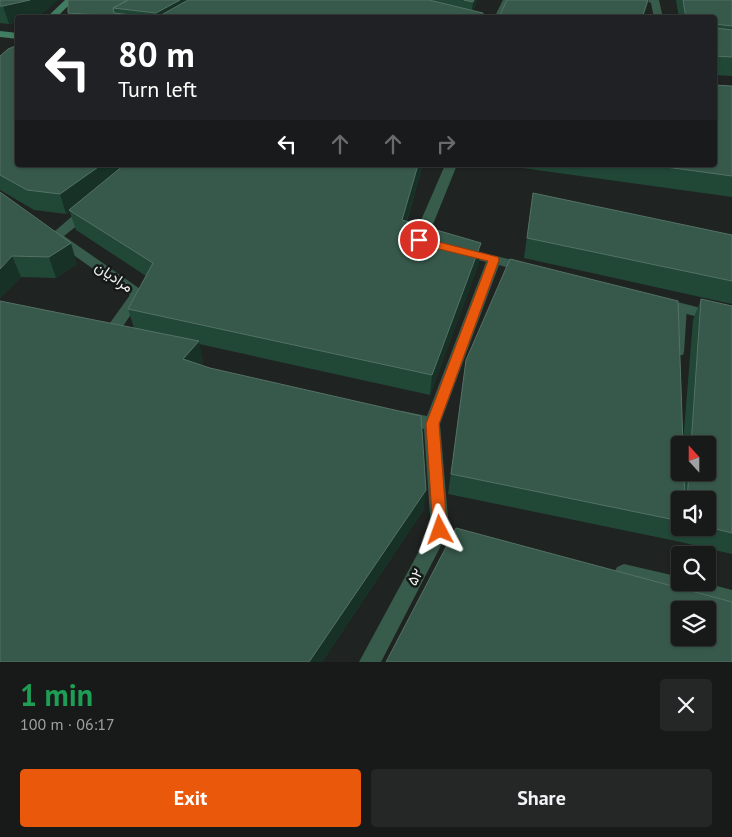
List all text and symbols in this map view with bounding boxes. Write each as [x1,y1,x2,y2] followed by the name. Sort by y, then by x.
[118,31,195,77] text: 80 m
[35,35,100,100] icon: left
[118,75,197,103] text: Turn left
[273,130,301,158] icon: left
[326,130,354,158] icon: ahead
[379,130,407,158] icon: ahead
[432,130,460,158] icon: right
[398,219,440,261] pin
[405,226,433,254] icon: arrive
[91,257,137,296] street label: مرادیان
[671,436,716,481] north arrow
[671,436,716,646] map controls
[671,491,716,536] button: sound
[413,503,465,555] position arrow
[671,546,716,591] button: search
[402,565,427,589] street label: ۵۲
[671,601,716,646] button: layers
[20,675,93,714] text: 1 min
[660,679,712,731] button: close
[20,714,115,734] text: 100 m · 06:17
[20,769,361,827] button: Exit
[371,769,712,827] button: Share

